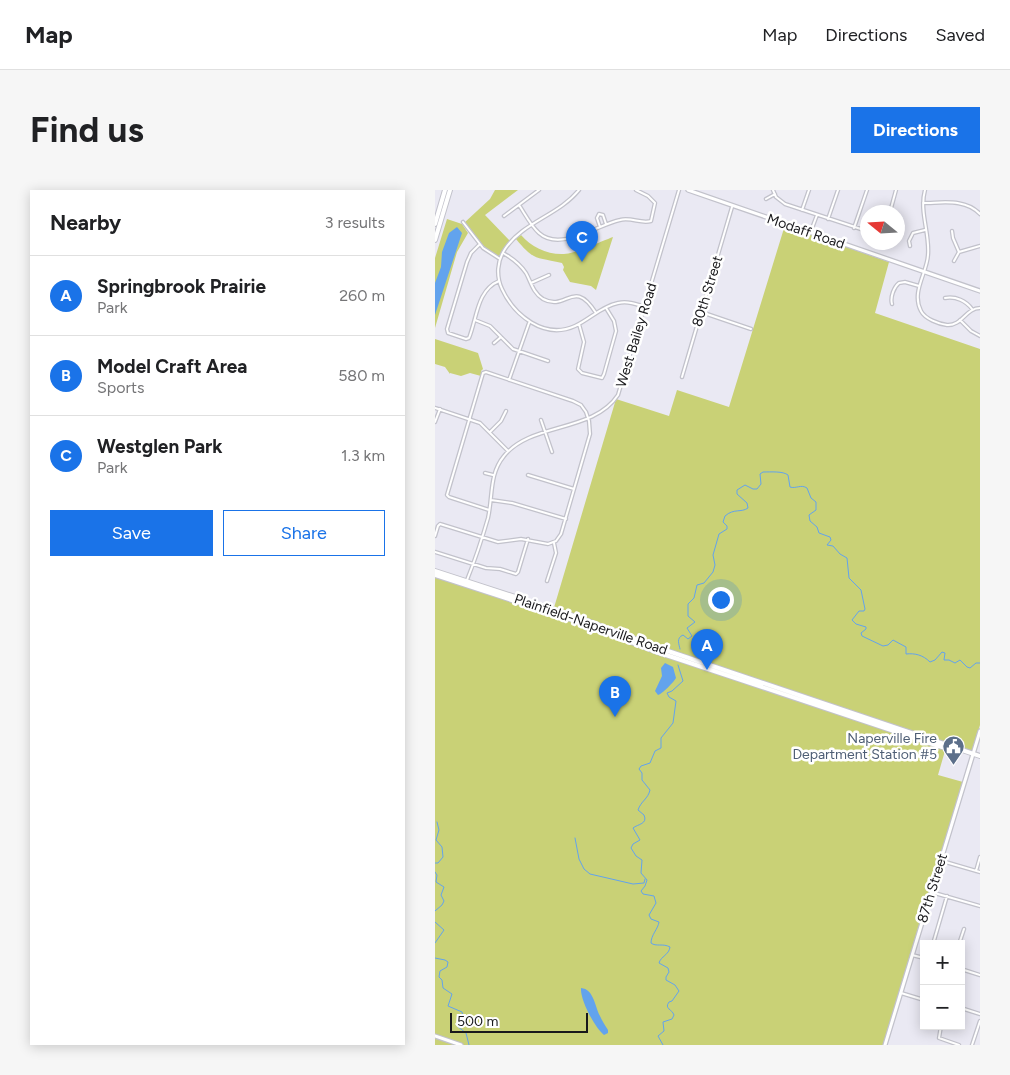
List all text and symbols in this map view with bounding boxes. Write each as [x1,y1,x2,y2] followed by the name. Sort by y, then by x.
[25,20,73,49] text: Map
[762,24,797,46] text: Map
[825,24,907,46] text: Directions
[935,24,985,46] text: Saved
[851,107,980,153] button: Directions
[30,109,144,151] text: Find us
[860,205,905,250] north arrow
[50,210,121,235] text: Nearby
[765,210,847,253] street label: Modaff Road
[325,213,385,232] text: 3 results
[566,221,598,262] pin: C
[689,254,726,329] street label: 80th Street
[97,275,266,298] text: Springbrook Prairie
[613,281,660,389] street label: West Bailey Road
[60,286,72,305] text: A
[339,286,385,305] text: 260 m
[97,298,127,317] text: Park
[97,355,248,378] text: Model Craft Area
[61,366,71,385] text: B
[338,366,385,385] text: 580 m
[97,378,144,397] text: Sports
[97,435,223,458] text: Westglen Park
[60,446,72,465] text: C
[341,446,385,465] text: 1.3 km
[97,458,127,477] text: Park
[50,510,213,556] button: Save
[223,510,385,556] button: Share
[708,587,734,613] your location
[512,590,670,659] street label: Plainfield-Naperville Road
[691,629,723,670] pin: A
[599,676,631,717] pin: B
[792,730,937,763] place label: Naperville Fire Department Station #5
[941,734,965,765] public building icon: Naperville Fire Department Station #5
[914,851,951,925] street label: 87th Street
[920,940,965,1030] map controls
[920,940,965,985] button: +
[920,985,965,1030] button: −
[450,1010,587,1033] scale bar
[457,1013,498,1030] text: 500 m

